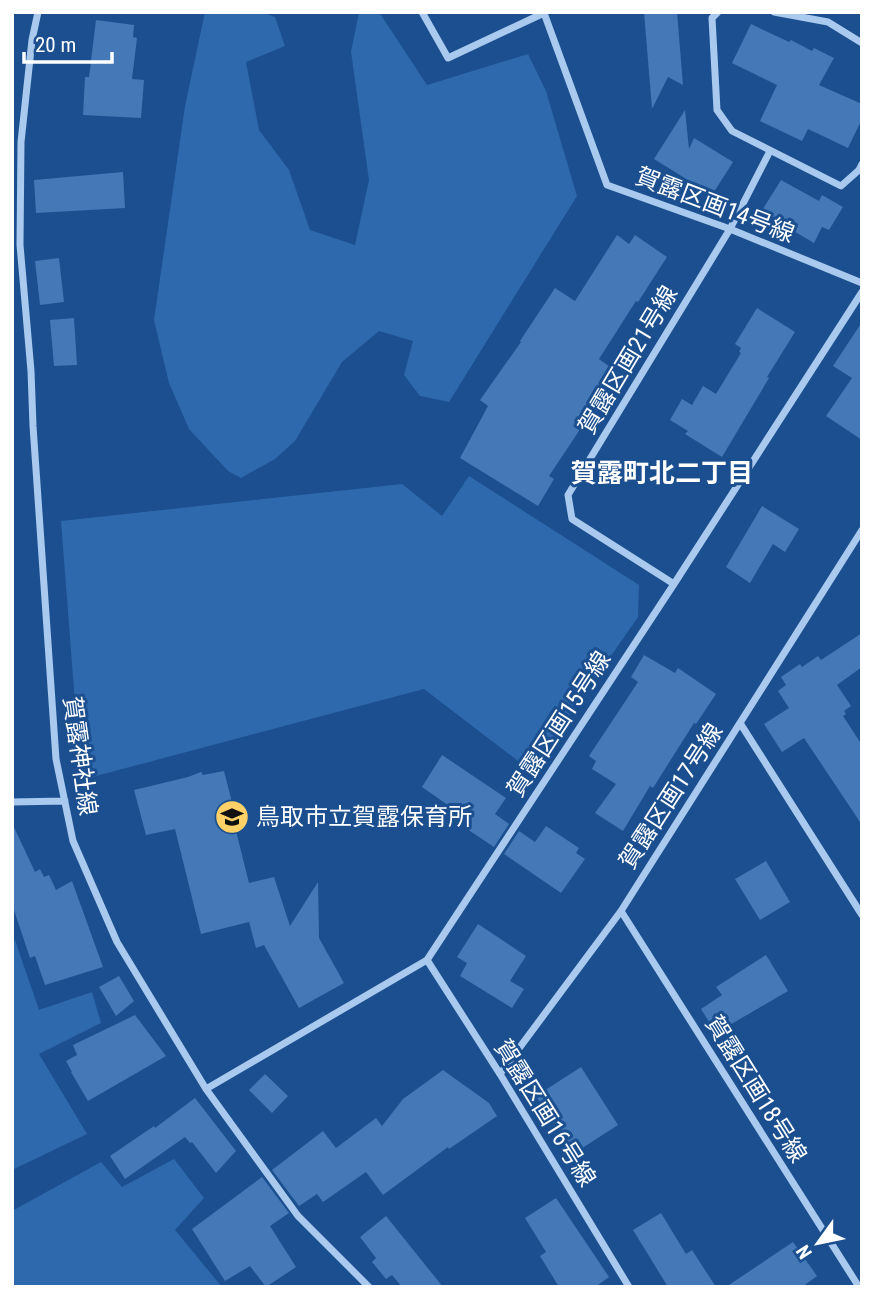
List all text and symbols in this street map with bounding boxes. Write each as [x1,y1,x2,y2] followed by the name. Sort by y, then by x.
[24,21,112,65] scale bar
[35,33,76,57] text: 20 m
[632,162,798,248] street label: 賀露区画14号線
[573,281,683,439] street label: 賀露区画21号線
[571,458,753,488] district label: 賀露町北二丁目
[502,646,616,802] street label: 賀露区画15号線
[58,695,102,817] street label: 賀露神社線
[614,718,728,874] street label: 賀露区画17号線
[213,798,251,836] school or university icon: 鳥取市立賀露保育所
[256,803,472,831] place label: 鳥取市立賀露保育所
[700,1010,812,1168] street label: 賀露区画18号線
[489,1034,601,1192] street label: 賀露区画16号線
[783,1208,853,1278] north arrow
[791,1241,817,1263] text: N

